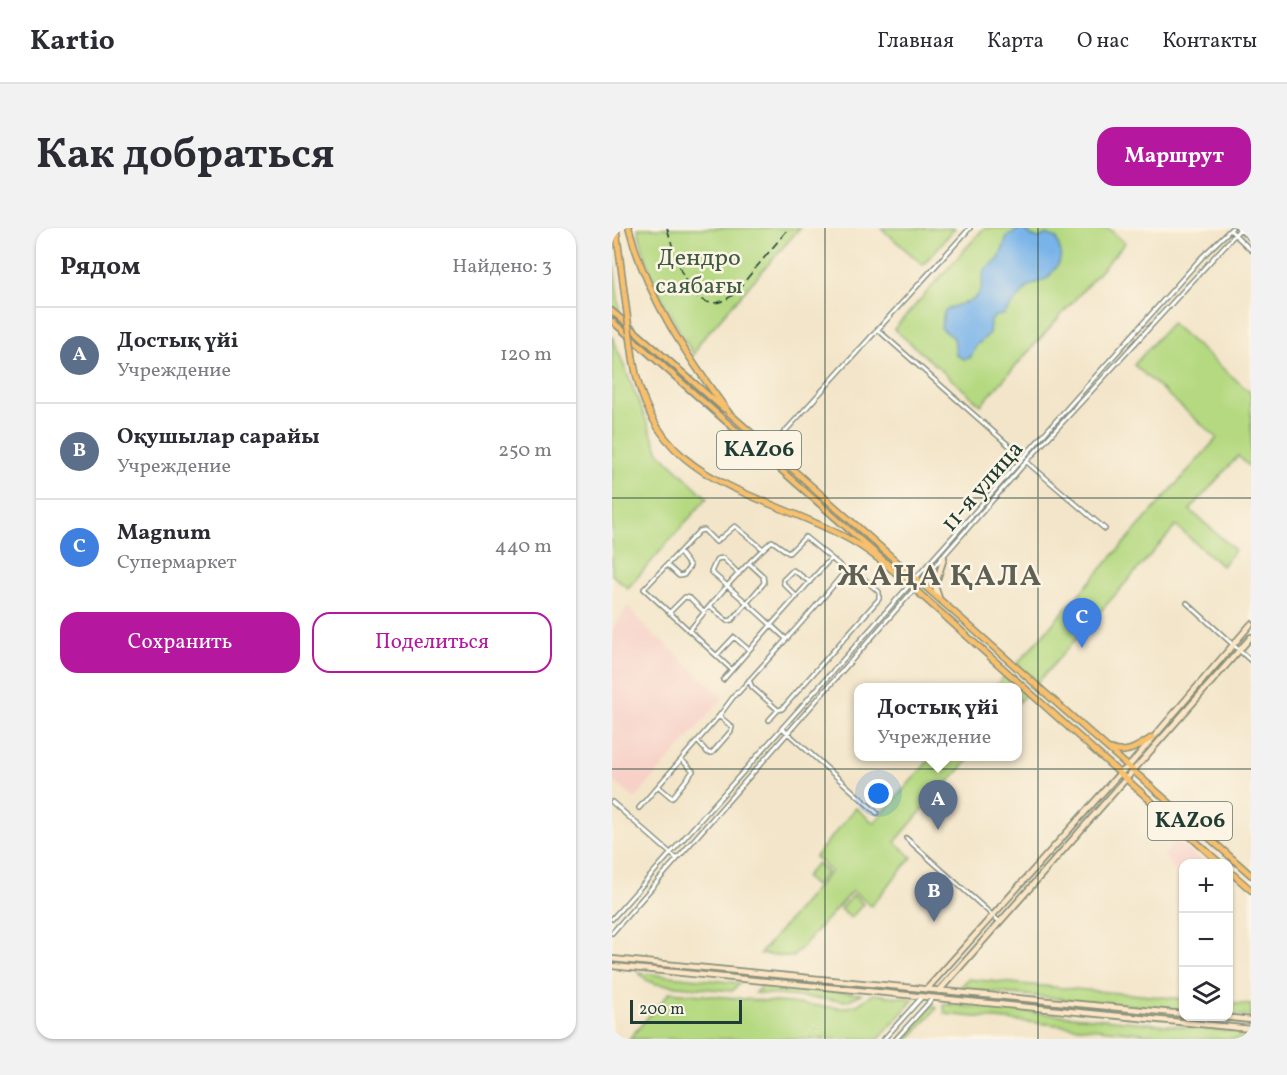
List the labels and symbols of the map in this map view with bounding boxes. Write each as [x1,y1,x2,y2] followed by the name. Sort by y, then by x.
[655,242,743,304] park label: Дендро саябағы
[717,431,801,469] road number: KАZ06
[934,434,1032,540] street label: 11-я улица
[837,556,1043,598] district label: ЖАҢА ҚАЛА
[1062,598,1102,648] pin: C
[864,779,893,808] your location
[918,780,958,830] pin: A
[1148,802,1232,840] road number: KАZ06
[914,872,954,922] pin: B
[630,997,742,1024] scale bar

